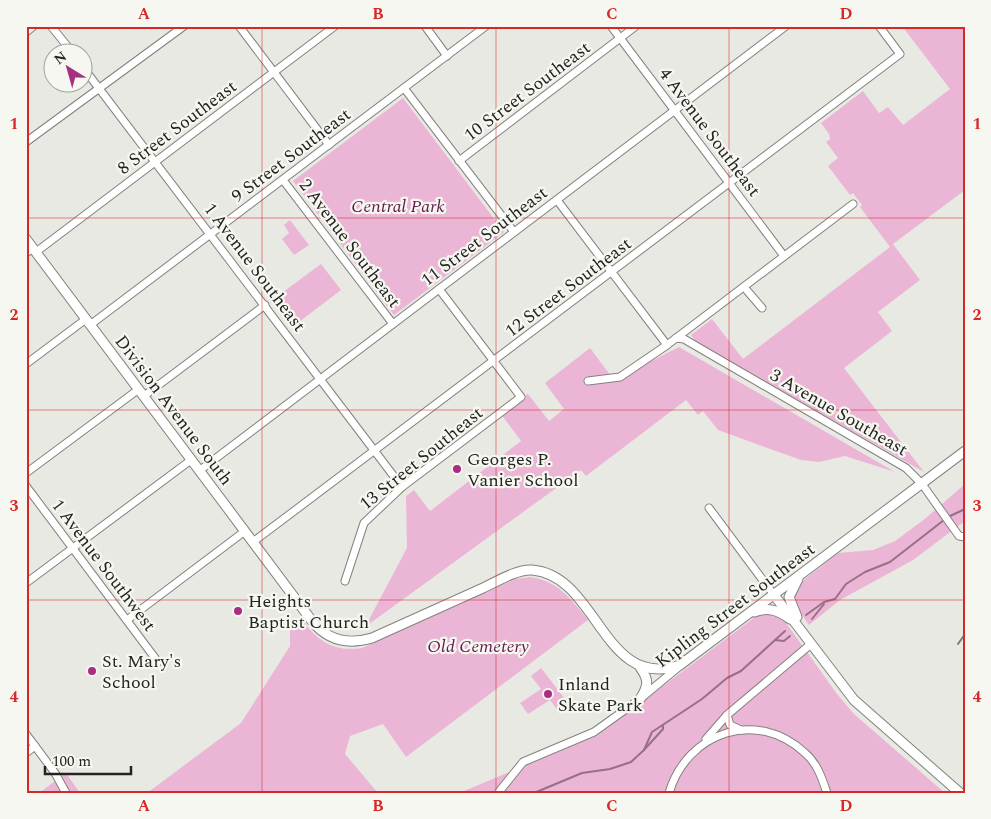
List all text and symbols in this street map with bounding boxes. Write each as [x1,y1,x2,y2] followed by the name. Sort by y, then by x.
[138,2,151,26] text: A
[372,2,384,26] text: B
[606,2,618,26] text: C
[840,2,853,26] text: D
[458,35,596,148] street label: 10 Street Southeast
[42,42,92,92] north arrow
[50,46,71,70] text: N
[652,62,767,203] street label: 4 Avenue Southeast
[112,73,243,181] street label: 8 Street Southeast
[226,101,357,209] street label: 9 Street Southeast
[10,112,18,136] text: 1
[973,112,981,136] text: 1
[292,173,407,314] street label: 2 Avenue Southeast
[415,180,553,293] street label: 11 Street Southeast
[351,193,445,220] park label: Central Park
[197,197,312,338] street label: 1 Avenue Southeast
[499,231,637,344] street label: 12 Street Southeast
[10,303,19,327] text: 2
[973,303,982,327] text: 2
[108,329,239,491] street label: Division Avenue South
[765,362,913,463] street label: 3 Avenue Southeast
[354,400,489,517] street label: 13 Street Southeast
[467,446,578,494] place label: Georges P. Vanier School
[451,463,463,475] marker: Georges P. Vanier School
[45,493,163,637] street label: 1 Avenue Southwest
[10,494,19,518] text: 3
[973,494,982,518] text: 3
[650,536,821,675] street label: Kipling Street Southeast
[248,588,369,636] place label: Heights Baptist Church
[232,605,244,617] marker: Heights Baptist Church
[427,633,529,660] park label: Old Cemetery
[102,648,181,696] place label: St. Mary's School
[86,665,98,677] marker: St. Mary's School
[558,671,643,719] place label: Inland Skate Park
[10,685,19,709] text: 4
[973,685,982,709] text: 4
[542,688,554,700] marker: Inland Skate Park
[45,744,131,776] scale bar
[52,750,91,773] text: 100 m
[138,794,151,818] text: A
[372,794,384,818] text: B
[606,794,618,818] text: C
[840,794,853,818] text: D

